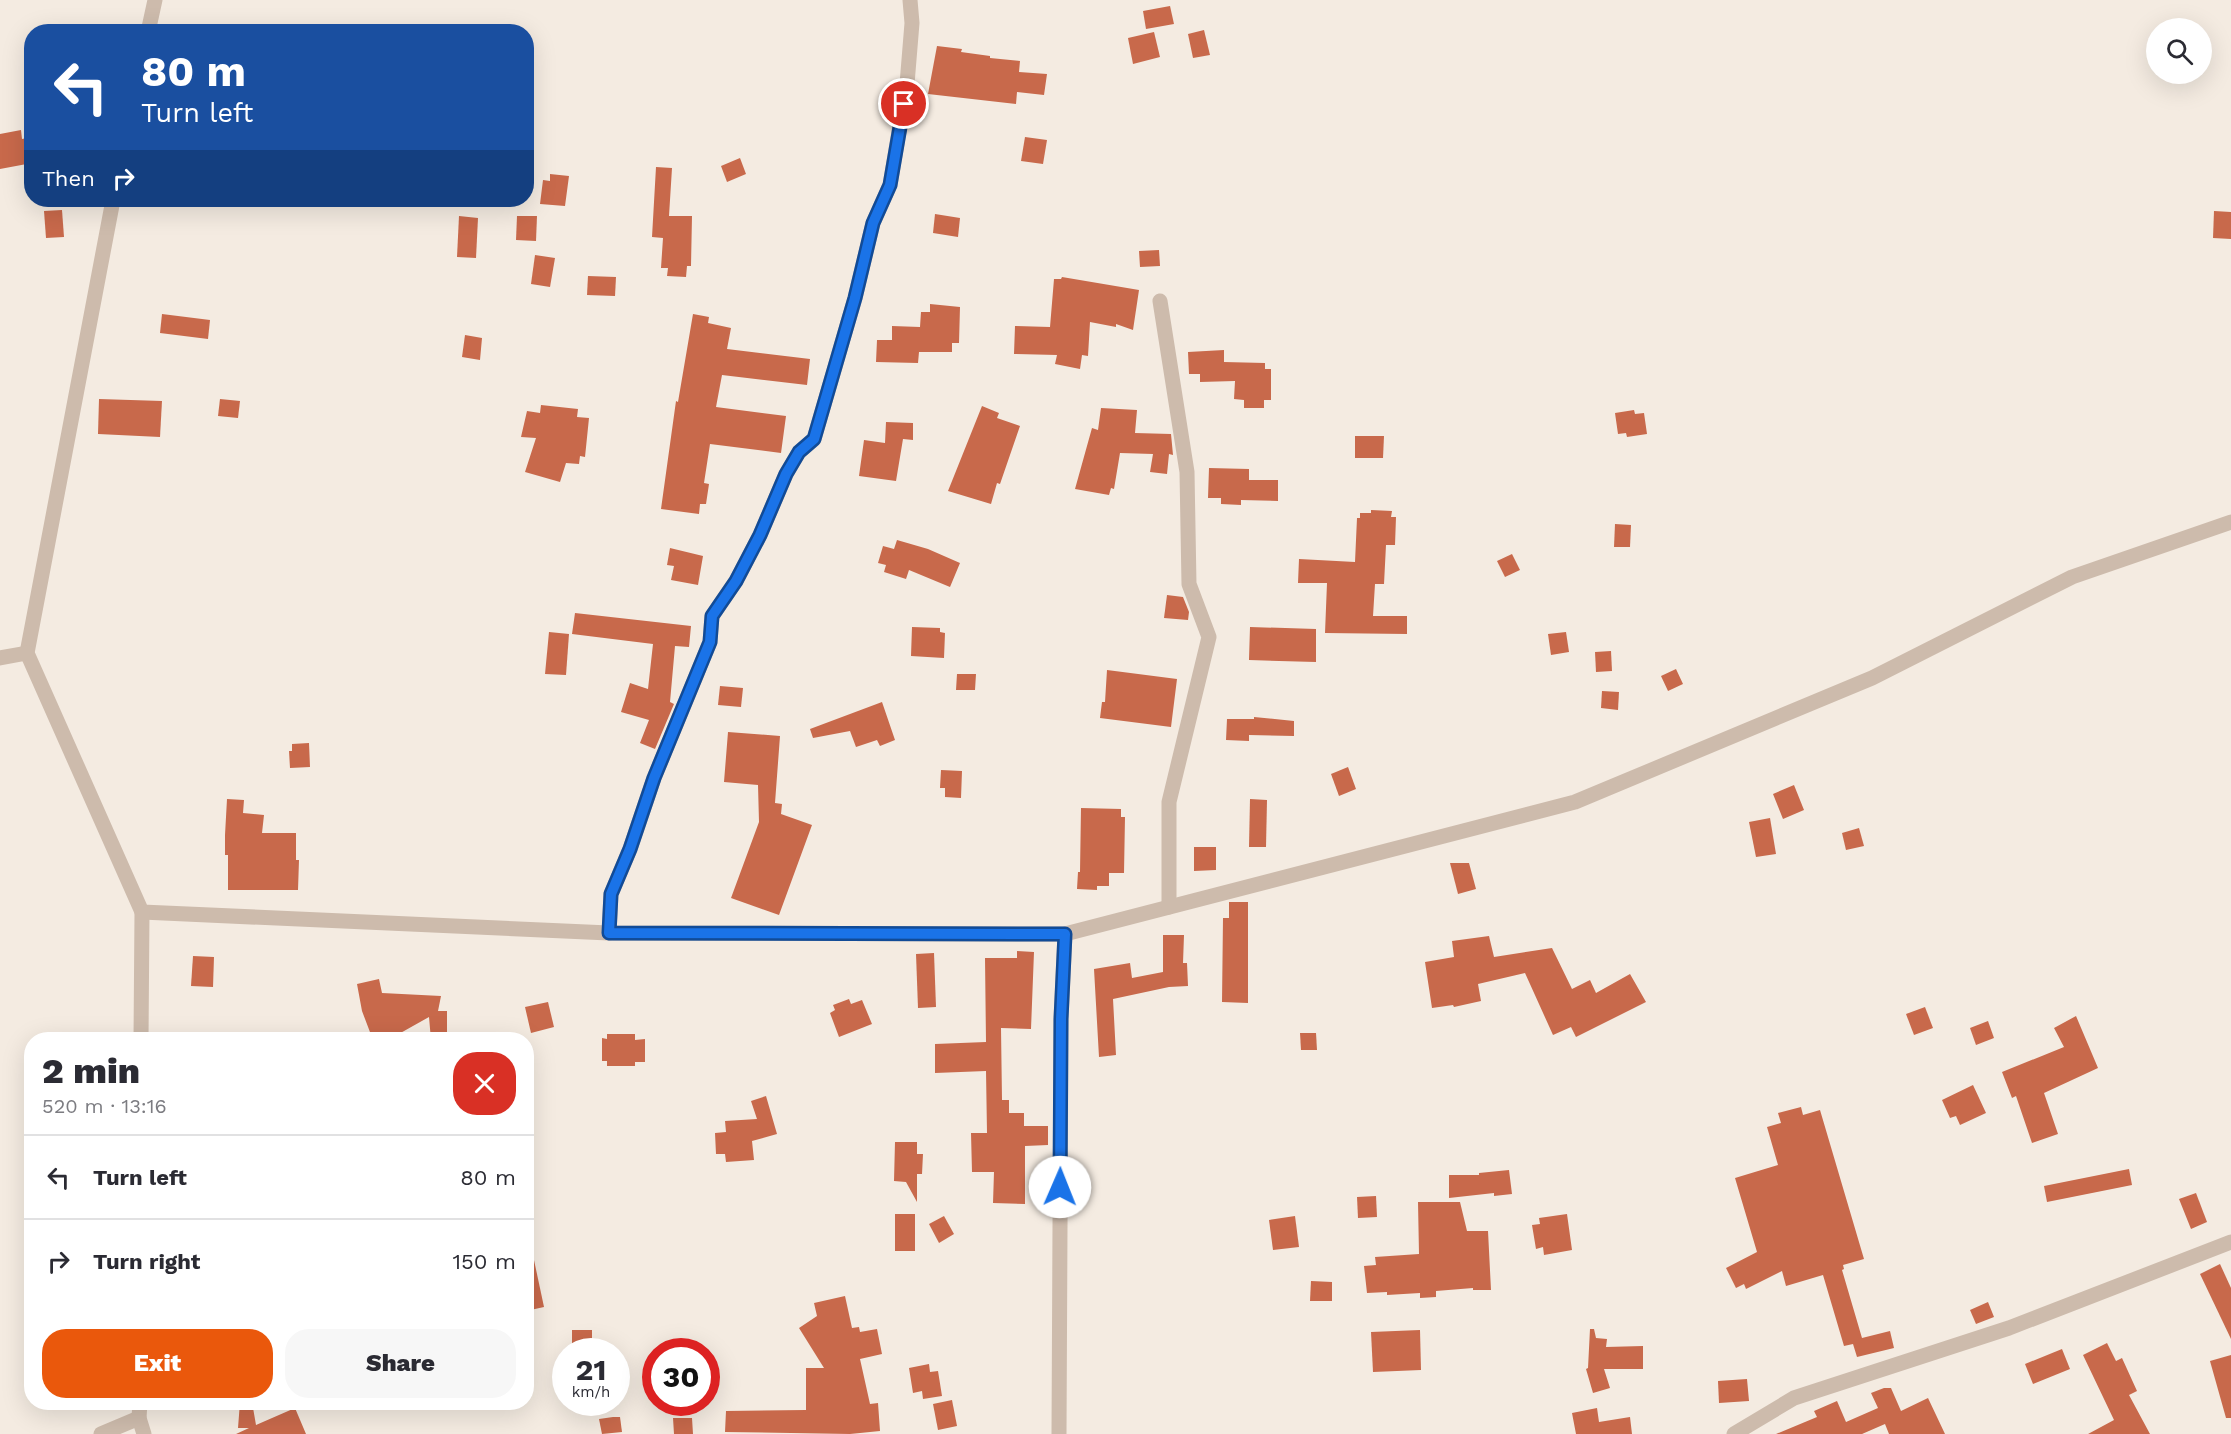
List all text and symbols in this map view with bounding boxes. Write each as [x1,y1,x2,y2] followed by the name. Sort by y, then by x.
[2146,18,2212,84] map controls
[2146,18,2212,84] button: search
[141,47,246,96] text: 80 m
[42,48,120,126] icon: left
[878,78,929,129] pin
[887,87,920,120] icon: arrive
[141,97,253,129] text: Turn left
[107,162,140,195] icon: right
[42,166,95,191] text: Then
[42,1050,140,1092] text: 2 min
[453,1052,516,1115] button: close
[42,1094,167,1118] text: 520 m · 13:16
[1028,1155,1092,1219] position arrow
[42,1161,75,1194] icon: left
[93,1165,187,1190] text: Turn left
[460,1165,516,1190] text: 80 m
[42,1245,75,1278] icon: right
[93,1249,200,1274] text: Turn right
[452,1249,516,1274] text: 150 m
[42,1329,273,1398] button: Exit
[285,1329,516,1398] button: Share
[642,1338,720,1416] speed limit sign: 30
[576,1352,606,1387] text: 21
[572,1383,610,1401] text: km/h

